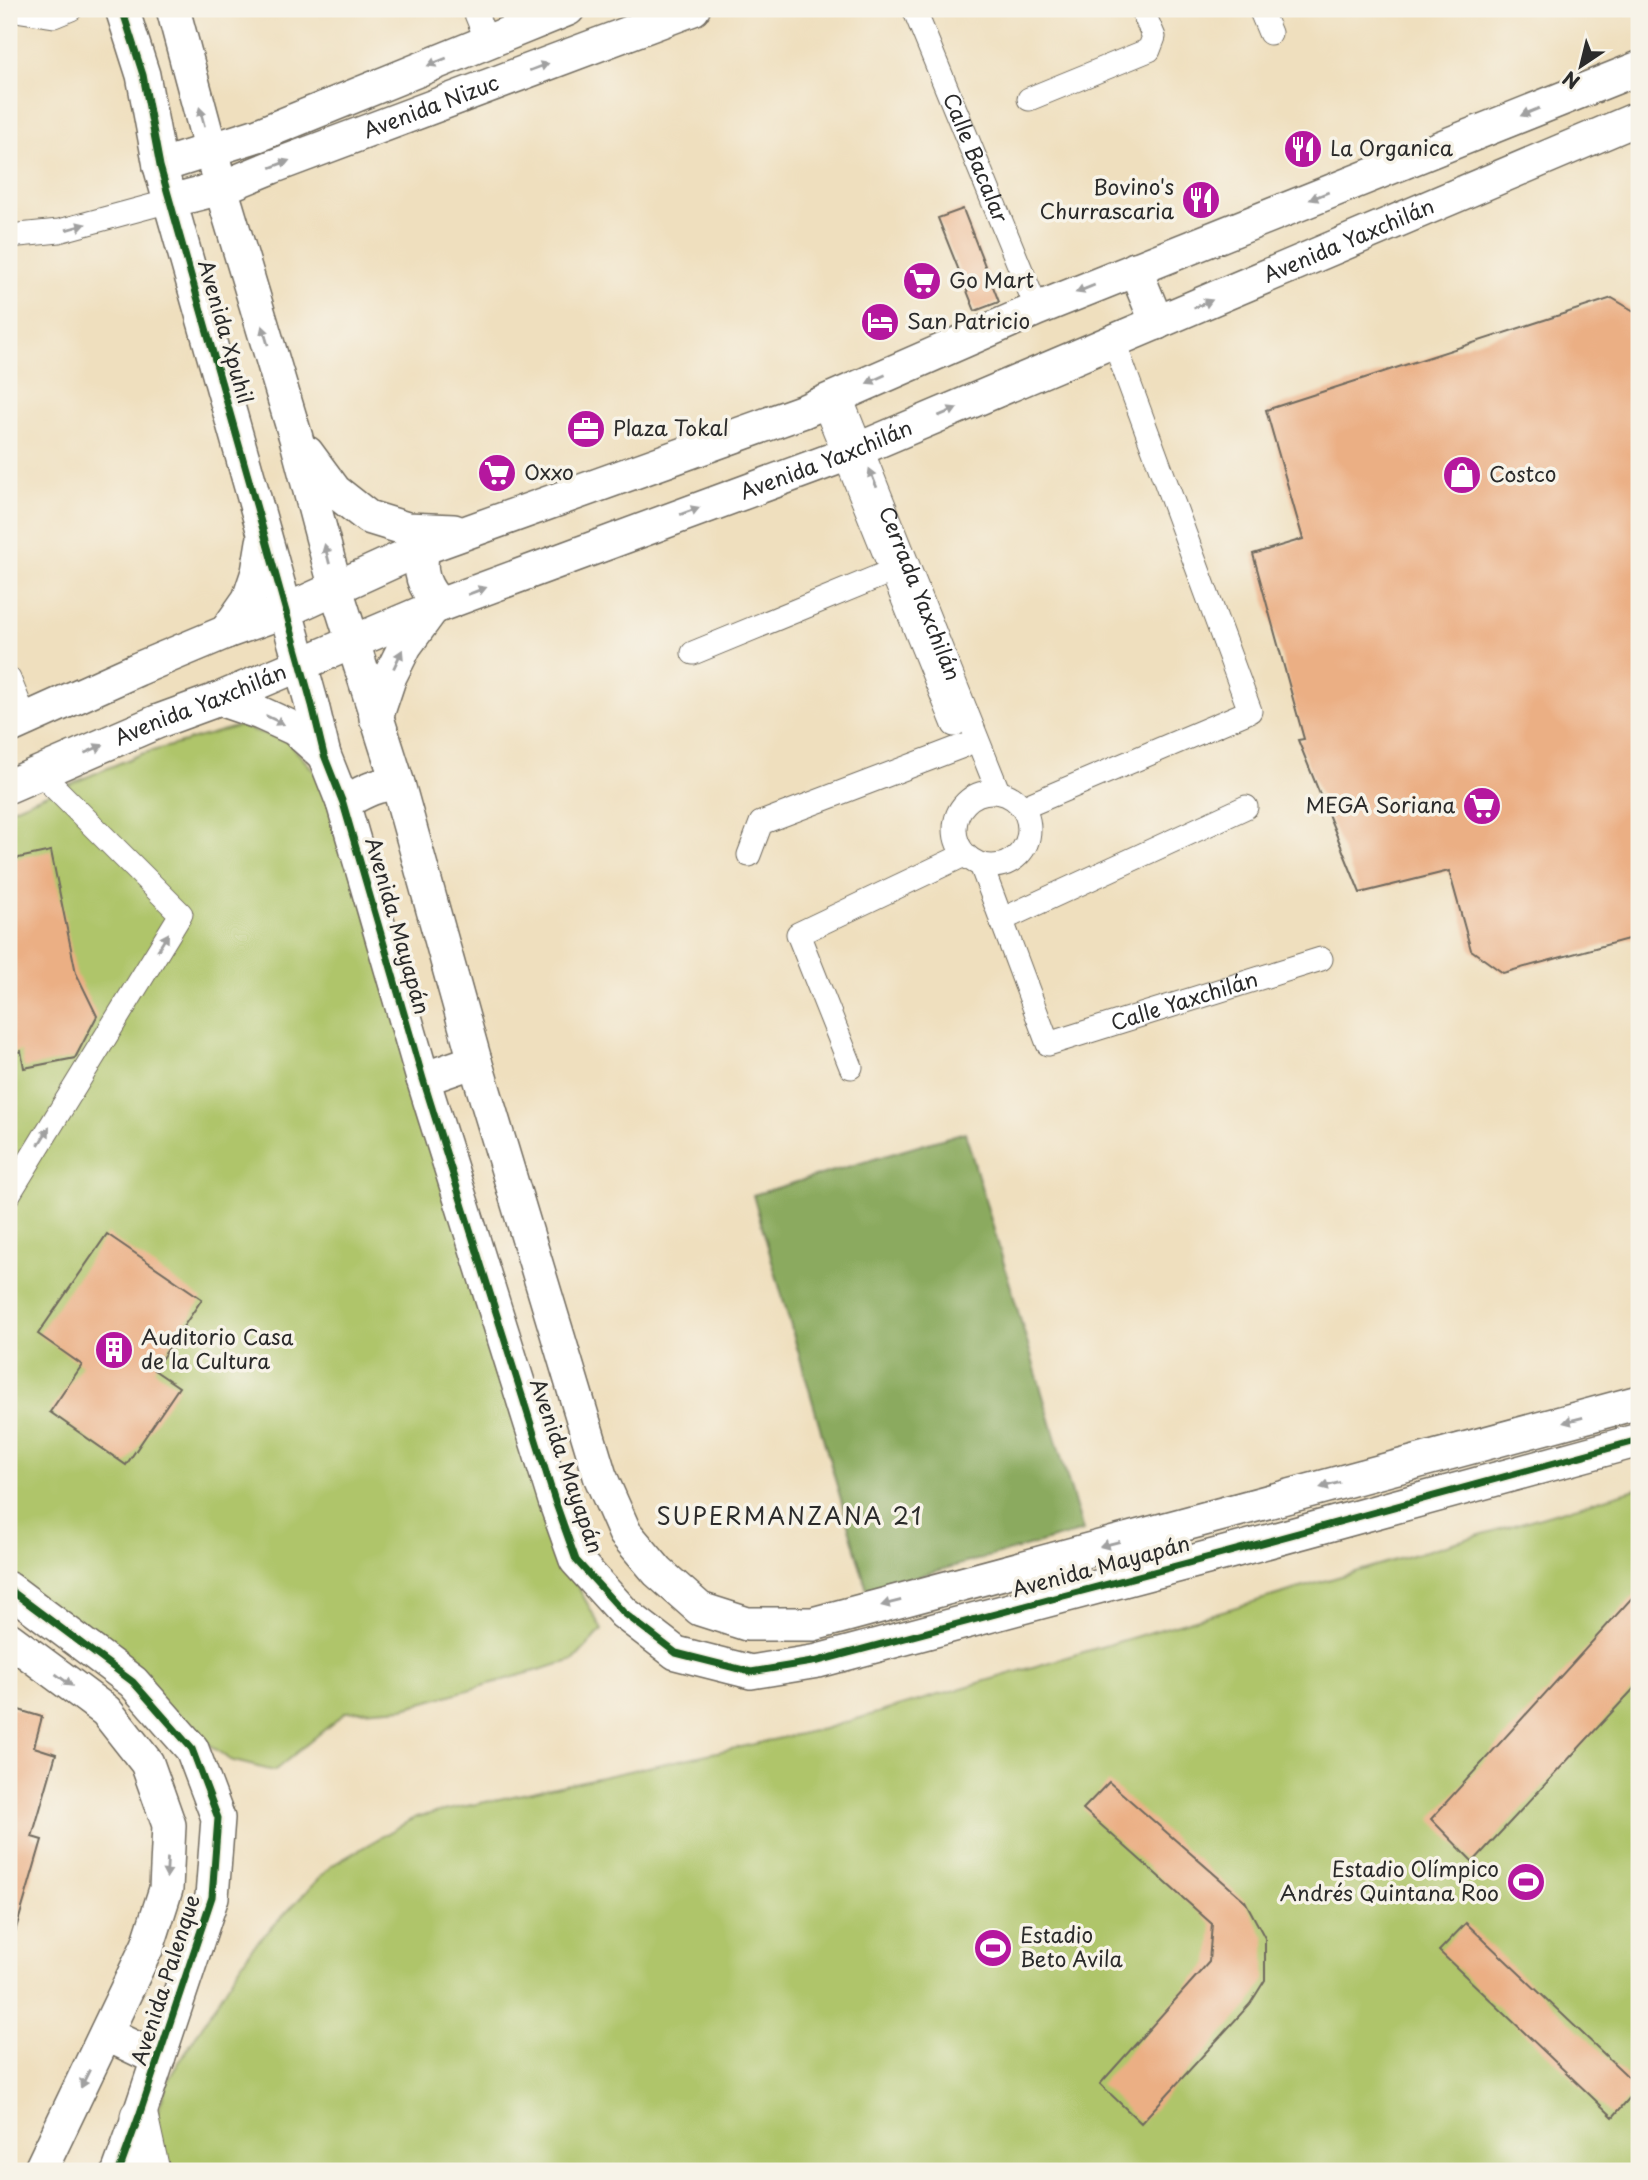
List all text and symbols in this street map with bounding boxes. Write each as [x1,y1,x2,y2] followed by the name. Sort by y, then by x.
[1546,32,1616,102] north arrow
[426,57,447,68] one-way arrow
[529,61,550,72] one-way arrow
[358,65,503,145] street label: Avenida Nizuc
[1556,65,1585,97] text: N
[936,87,1018,227] street label: Calle Bacalar
[196,106,207,128] one-way arrow
[1520,106,1541,117] one-way arrow
[1282,128,1324,170] restaurant icon: La Organica
[1330,131,1454,163] place label: La Organica
[270,158,291,169] one-way arrow
[1040,170,1175,226] place label: Bovino's Churrascaria
[1180,179,1222,221] restaurant icon: Bovino's Churrascaria
[1258,189,1439,290] street label: Avenida Yaxchilán
[1308,190,1329,201] one-way arrow
[66,221,87,231] one-way arrow
[191,256,263,407] street label: Avenida Xpuhil
[901,260,943,302] supermarket icon: Go Mart
[949,263,1034,295] place label: Go Mart
[1074,284,1095,295] one-way arrow
[1192,298,1213,309] one-way arrow
[859,301,901,343] hotel icon: San Patricio
[907,304,1030,336] place label: San Patricio
[260,324,270,345] one-way arrow
[866,373,886,385] one-way arrow
[938,406,959,417] one-way arrow
[565,408,607,450] office icon: Plaza Tokal
[735,410,917,507] street label: Avenida Yaxchilán
[613,411,729,443] place label: Plaza Tokal
[476,452,518,494] supermarket icon: Oxxo
[1441,454,1483,496] shop icon: Costco
[524,455,574,487] place label: Oxxo
[1489,457,1556,489] place label: Costco
[867,467,878,488] one-way arrow
[872,501,970,685] street label: Cerrada Yaxchilán
[680,506,701,517] one-way arrow
[321,543,332,565] one-way arrow
[467,585,488,596] one-way arrow
[393,649,404,670] one-way arrow
[109,654,291,752] street label: Avenida Yaxchilán
[265,714,285,726] one-way arrow
[84,743,104,755] one-way arrow
[1461,785,1503,827] supermarket icon: MEGA Soriana
[1306,788,1455,820] place label: MEGA Soriana
[358,833,440,1018] street label: Avenida Mayapán
[157,933,170,952] one-way arrow
[1106,962,1261,1038] street label: Calle Yaxchilán
[38,1127,51,1146] one-way arrow
[141,1320,294,1376] place label: Auditorio Casa de la Cultura
[93,1329,135,1371] building icon: Auditorio Casa de la Cultura
[523,1374,613,1557] street label: Avenida Mayapán
[1562,1415,1584,1426] one-way arrow
[1319,1480,1341,1491] one-way arrow
[657,1498,923,1533] district label: SUPERMANZANA 21
[1008,1526,1193,1604] street label: Avenida Mayapán
[1099,1539,1121,1550] one-way arrow
[879,1598,901,1609] one-way arrow
[55,1673,73,1687] one-way arrow
[1280,1852,1499,1908] place label: Estadio Olímpico Andrés Quintana Roo
[161,1857,172,1879] one-way arrow
[1505,1861,1547,1903] sports icon: Estadio Olímpico Andrés Quintana Roo
[121,1890,207,2069] street label: Avenida Palenque
[1020,1918,1124,1974] place label: Estadio Beto Avila
[972,1927,1014,1969] sports icon: Estadio Beto Avila
[79,2069,90,2089] one-way arrow

